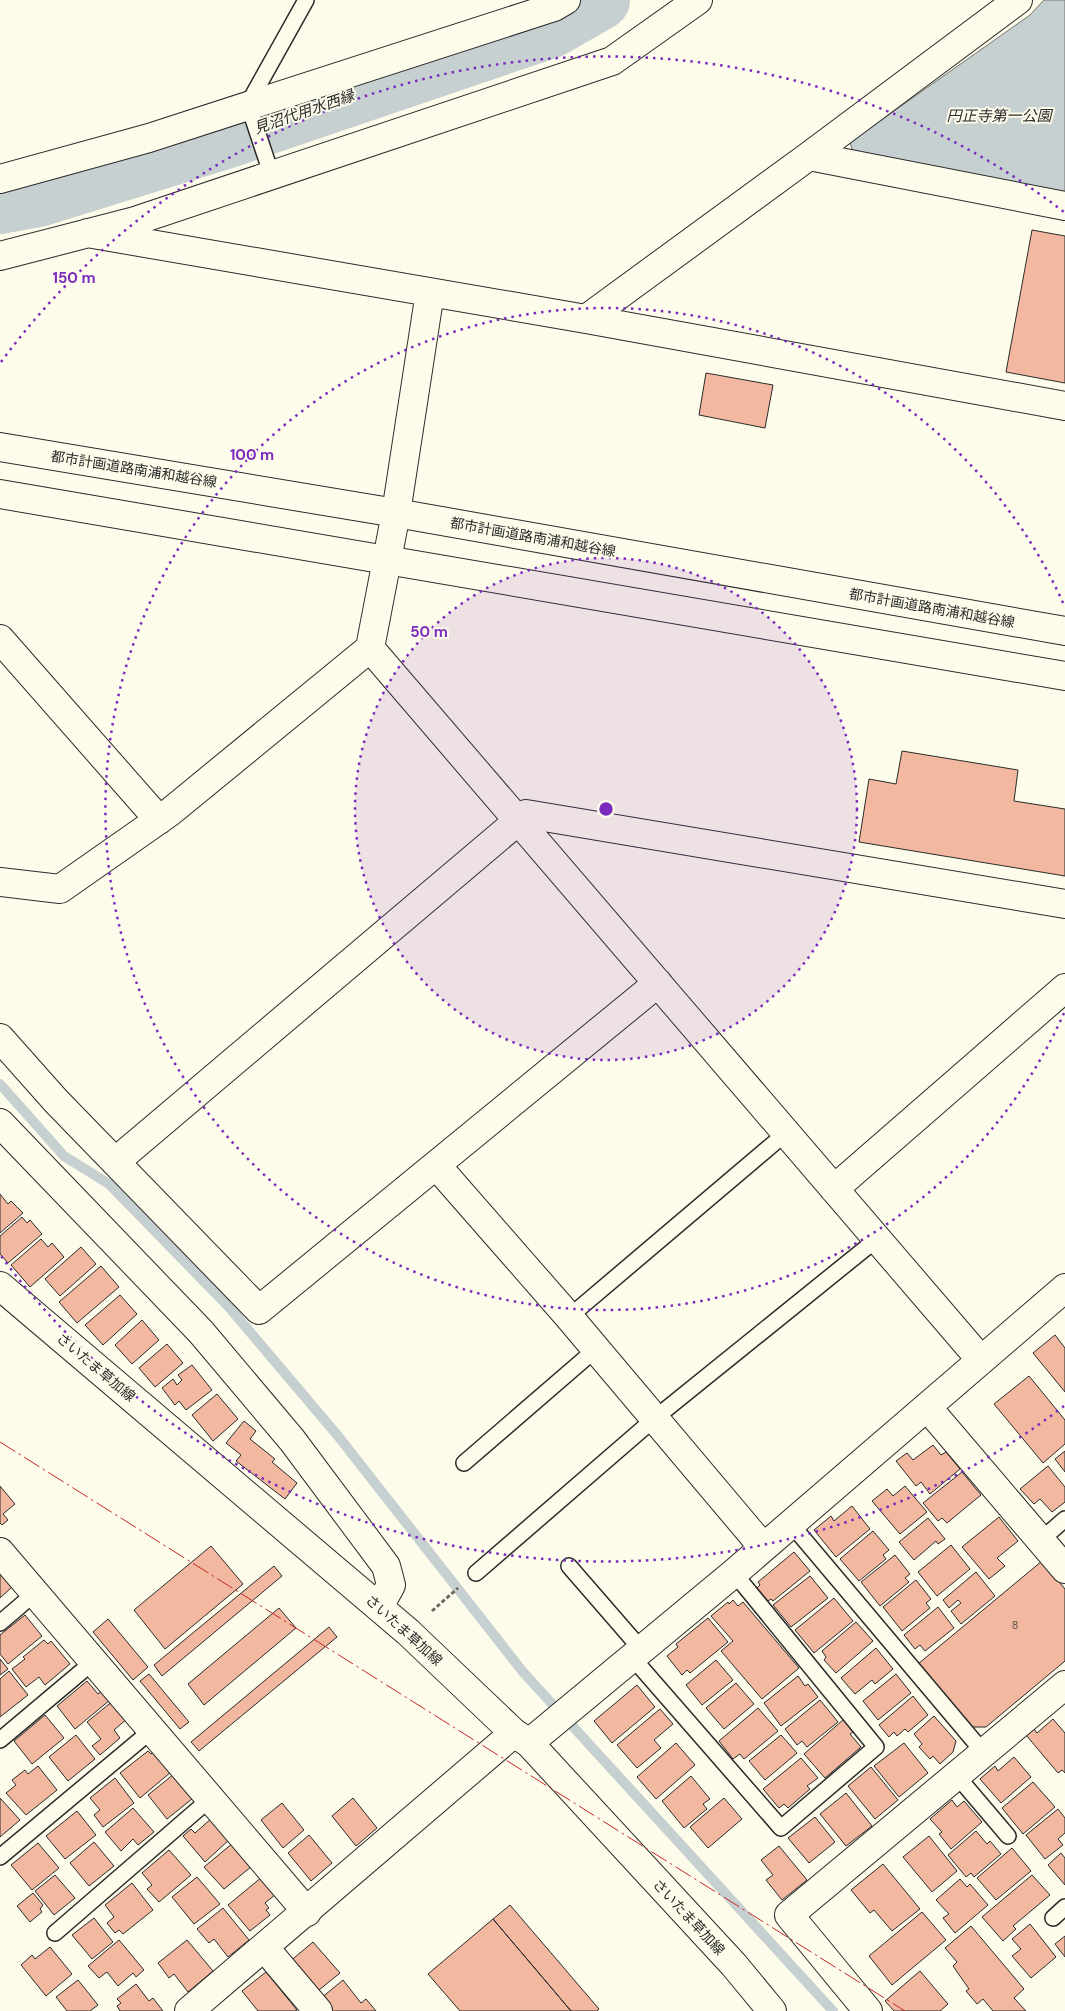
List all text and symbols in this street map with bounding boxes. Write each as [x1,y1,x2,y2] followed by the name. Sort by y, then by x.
[251,85,359,139] water label: 見沼代用水西縁
[946,106,1053,126] water label: 円正寺第一公園
[53,268,96,288] text: 150 m
[230,445,274,465] text: 100 m
[50,447,218,491] street label: 都市計画道路南浦和越谷線
[449,514,617,560] street label: 都市計画道路南浦和越谷線
[848,585,1016,631] street label: 都市計画道路南浦和越谷線
[410,622,448,642] text: 50 m
[597,800,615,818] centre of rings
[53,1329,139,1405] street label: さいたま草加線
[362,1591,446,1669] street label: さいたま草加線
[1012,1618,1018,1632] house number: 8
[649,1875,729,1959] street label: さいたま草加線

